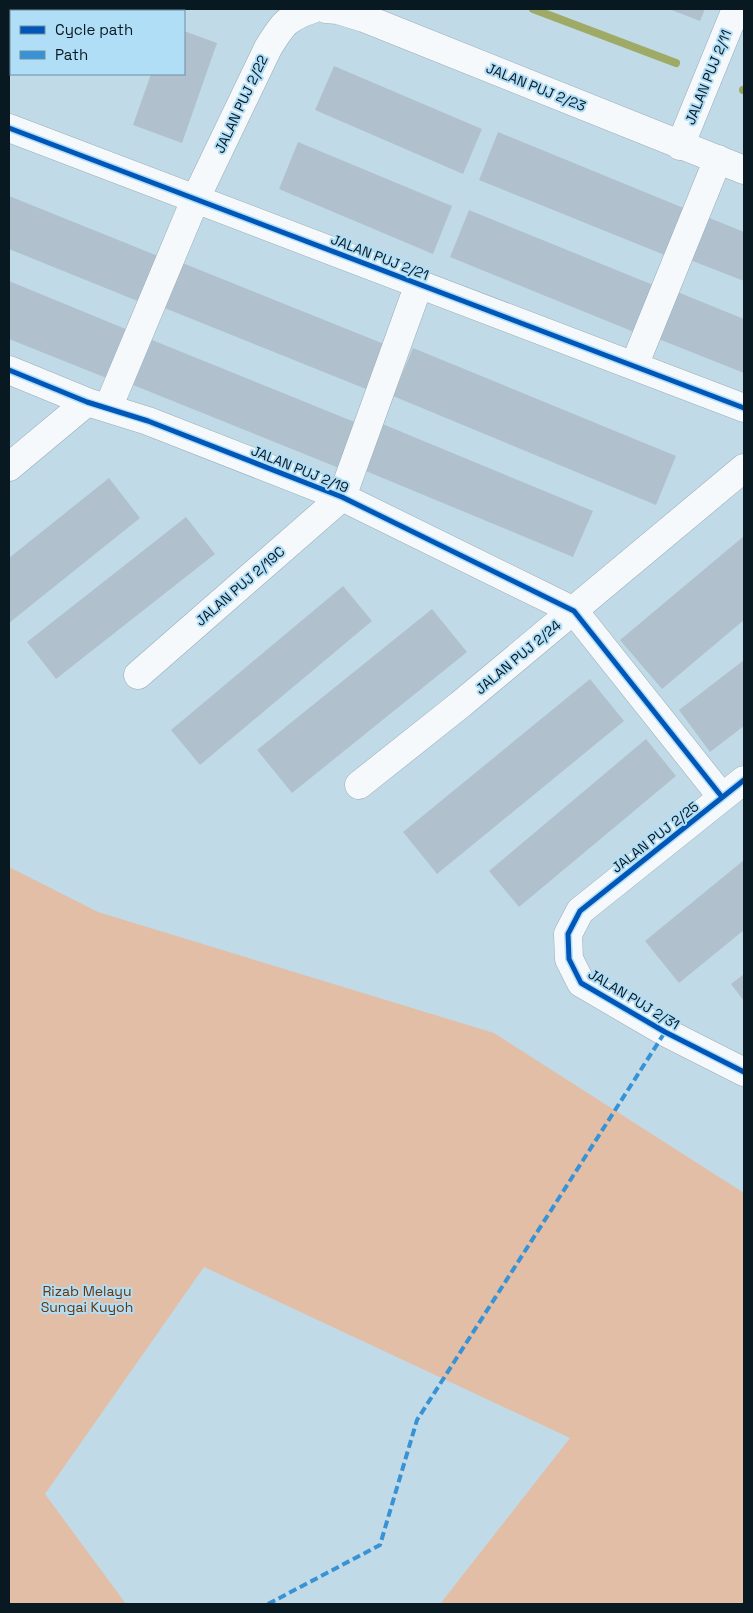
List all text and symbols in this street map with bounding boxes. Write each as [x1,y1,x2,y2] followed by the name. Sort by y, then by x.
[10,10,185,75] legend
[55,20,133,39] text: Cycle path
[681,27,735,127] street label: JALAN PUJ 2/11
[55,45,88,64] text: Path
[210,52,272,156] street label: JALAN PUJ 2/22
[483,59,589,115] street label: JALAN PUJ 2/23
[328,230,432,284] street label: JALAN PUJ 2/21
[249,441,351,497] street label: JALAN PUJ 2/19
[192,542,288,630] street label: JALAN PUJ 2/19C
[472,616,565,698] street label: JALAN PUJ 2/24
[608,797,702,877] street label: JALAN PUJ 2/25
[585,965,683,1033] street label: JALAN PUJ 2/31
[41,1282,133,1316] park label: Rizab Melayu Sungai Kuyoh

